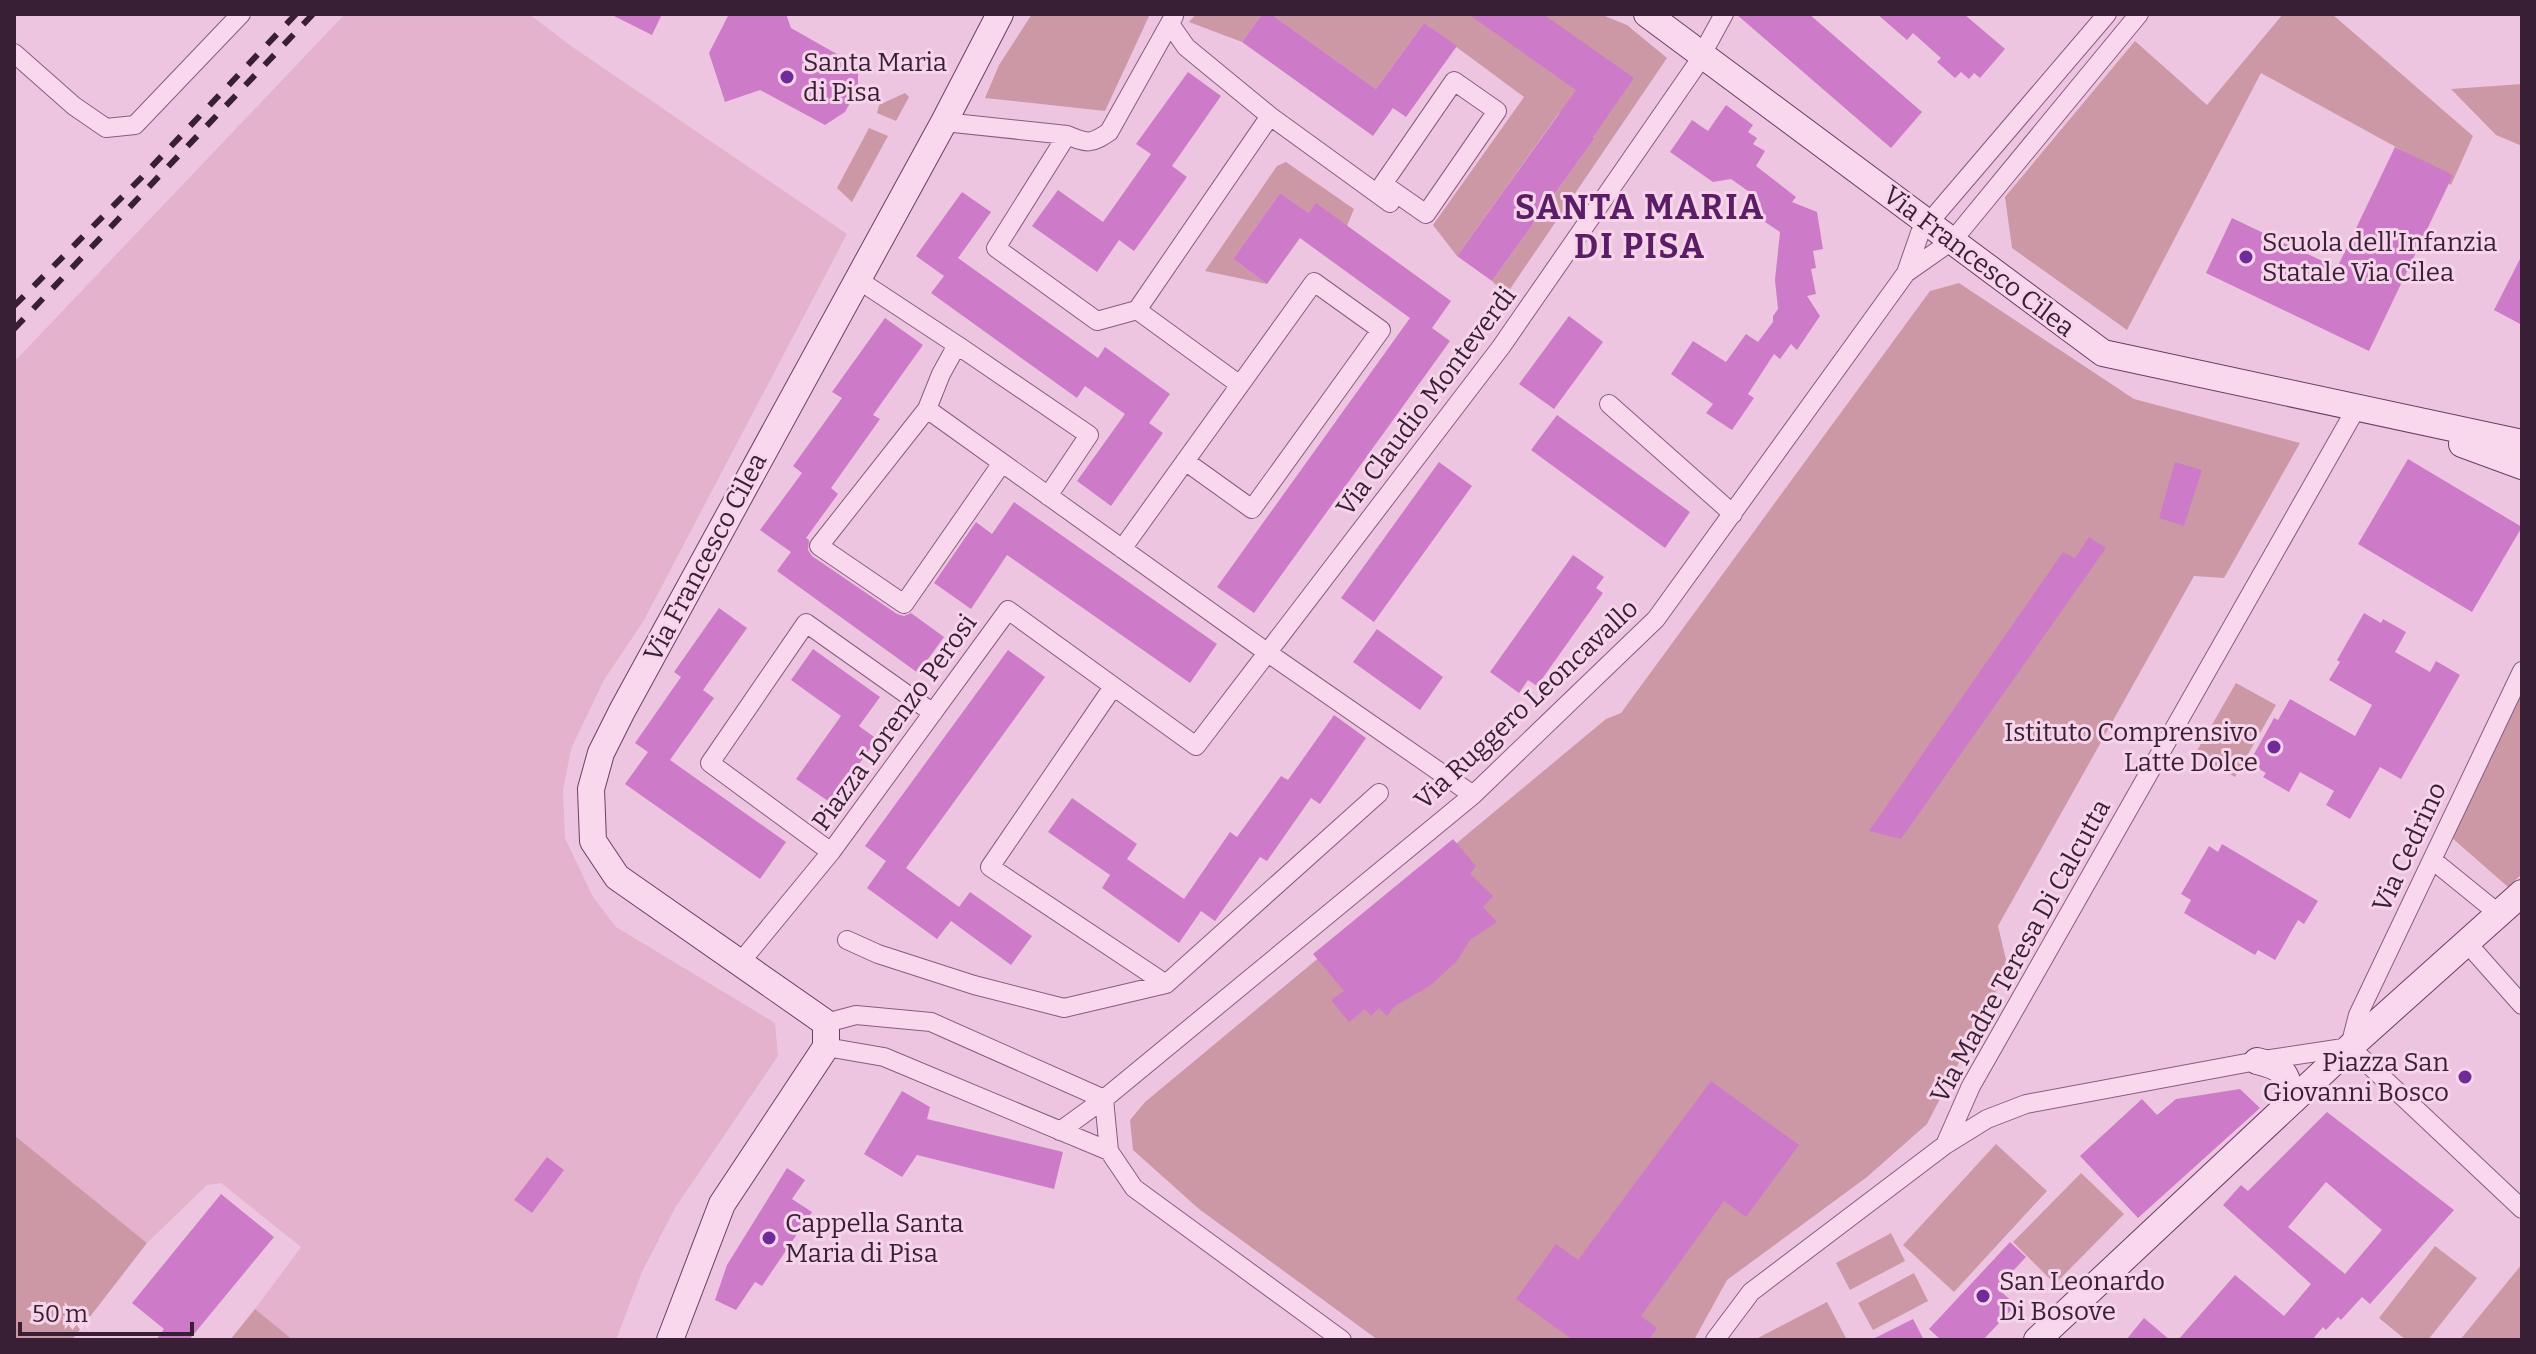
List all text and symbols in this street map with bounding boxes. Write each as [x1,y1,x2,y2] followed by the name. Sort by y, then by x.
[803,47,947,108] place label: Santa Maria di Pisa
[778,68,796,86] marker: Santa Maria di Pisa
[1877,179,2080,343] street label: Via Francesco Cilea
[1515,187,1765,267] district label: SANTA MARIA DI PISA
[2262,227,2497,288] place label: Scuola dell'Infanzia Statale Via Cilea
[2237,248,2255,266] marker: Scuola dell'Infanzia Statale Via Cilea
[1330,280,1523,522] street label: Via Claudio Monteverdi
[637,448,773,667] street label: Via Francesco Cilea
[1408,593,1644,816] street label: Via Ruggero Leoncavallo
[806,608,983,836] street label: Piazza Lorenzo Perosi
[2004,717,2258,778] place label: Istituto Comprensivo Latte Dolce
[2265,738,2283,756] marker: Istituto Comprensivo Latte Dolce
[2366,777,2453,917] street label: Via Cedrino
[1924,794,2117,1108] street label: Via Madre Teresa Di Calcutta
[2263,1047,2450,1108] place label: Piazza San Giovanni Bosco
[2456,1068,2474,1086] marker: Piazza San Giovanni Bosco
[785,1208,964,1269] place label: Cappella Santa Maria di Pisa
[760,1229,778,1247] marker: Cappella Santa Maria di Pisa
[1999,1266,2165,1327] place label: San Leonardo Di Bosove
[20,1286,192,1336] scale bar
[1974,1287,1992,1305] marker: San Leonardo Di Bosove
[32,1300,88,1328] text: 50 m

